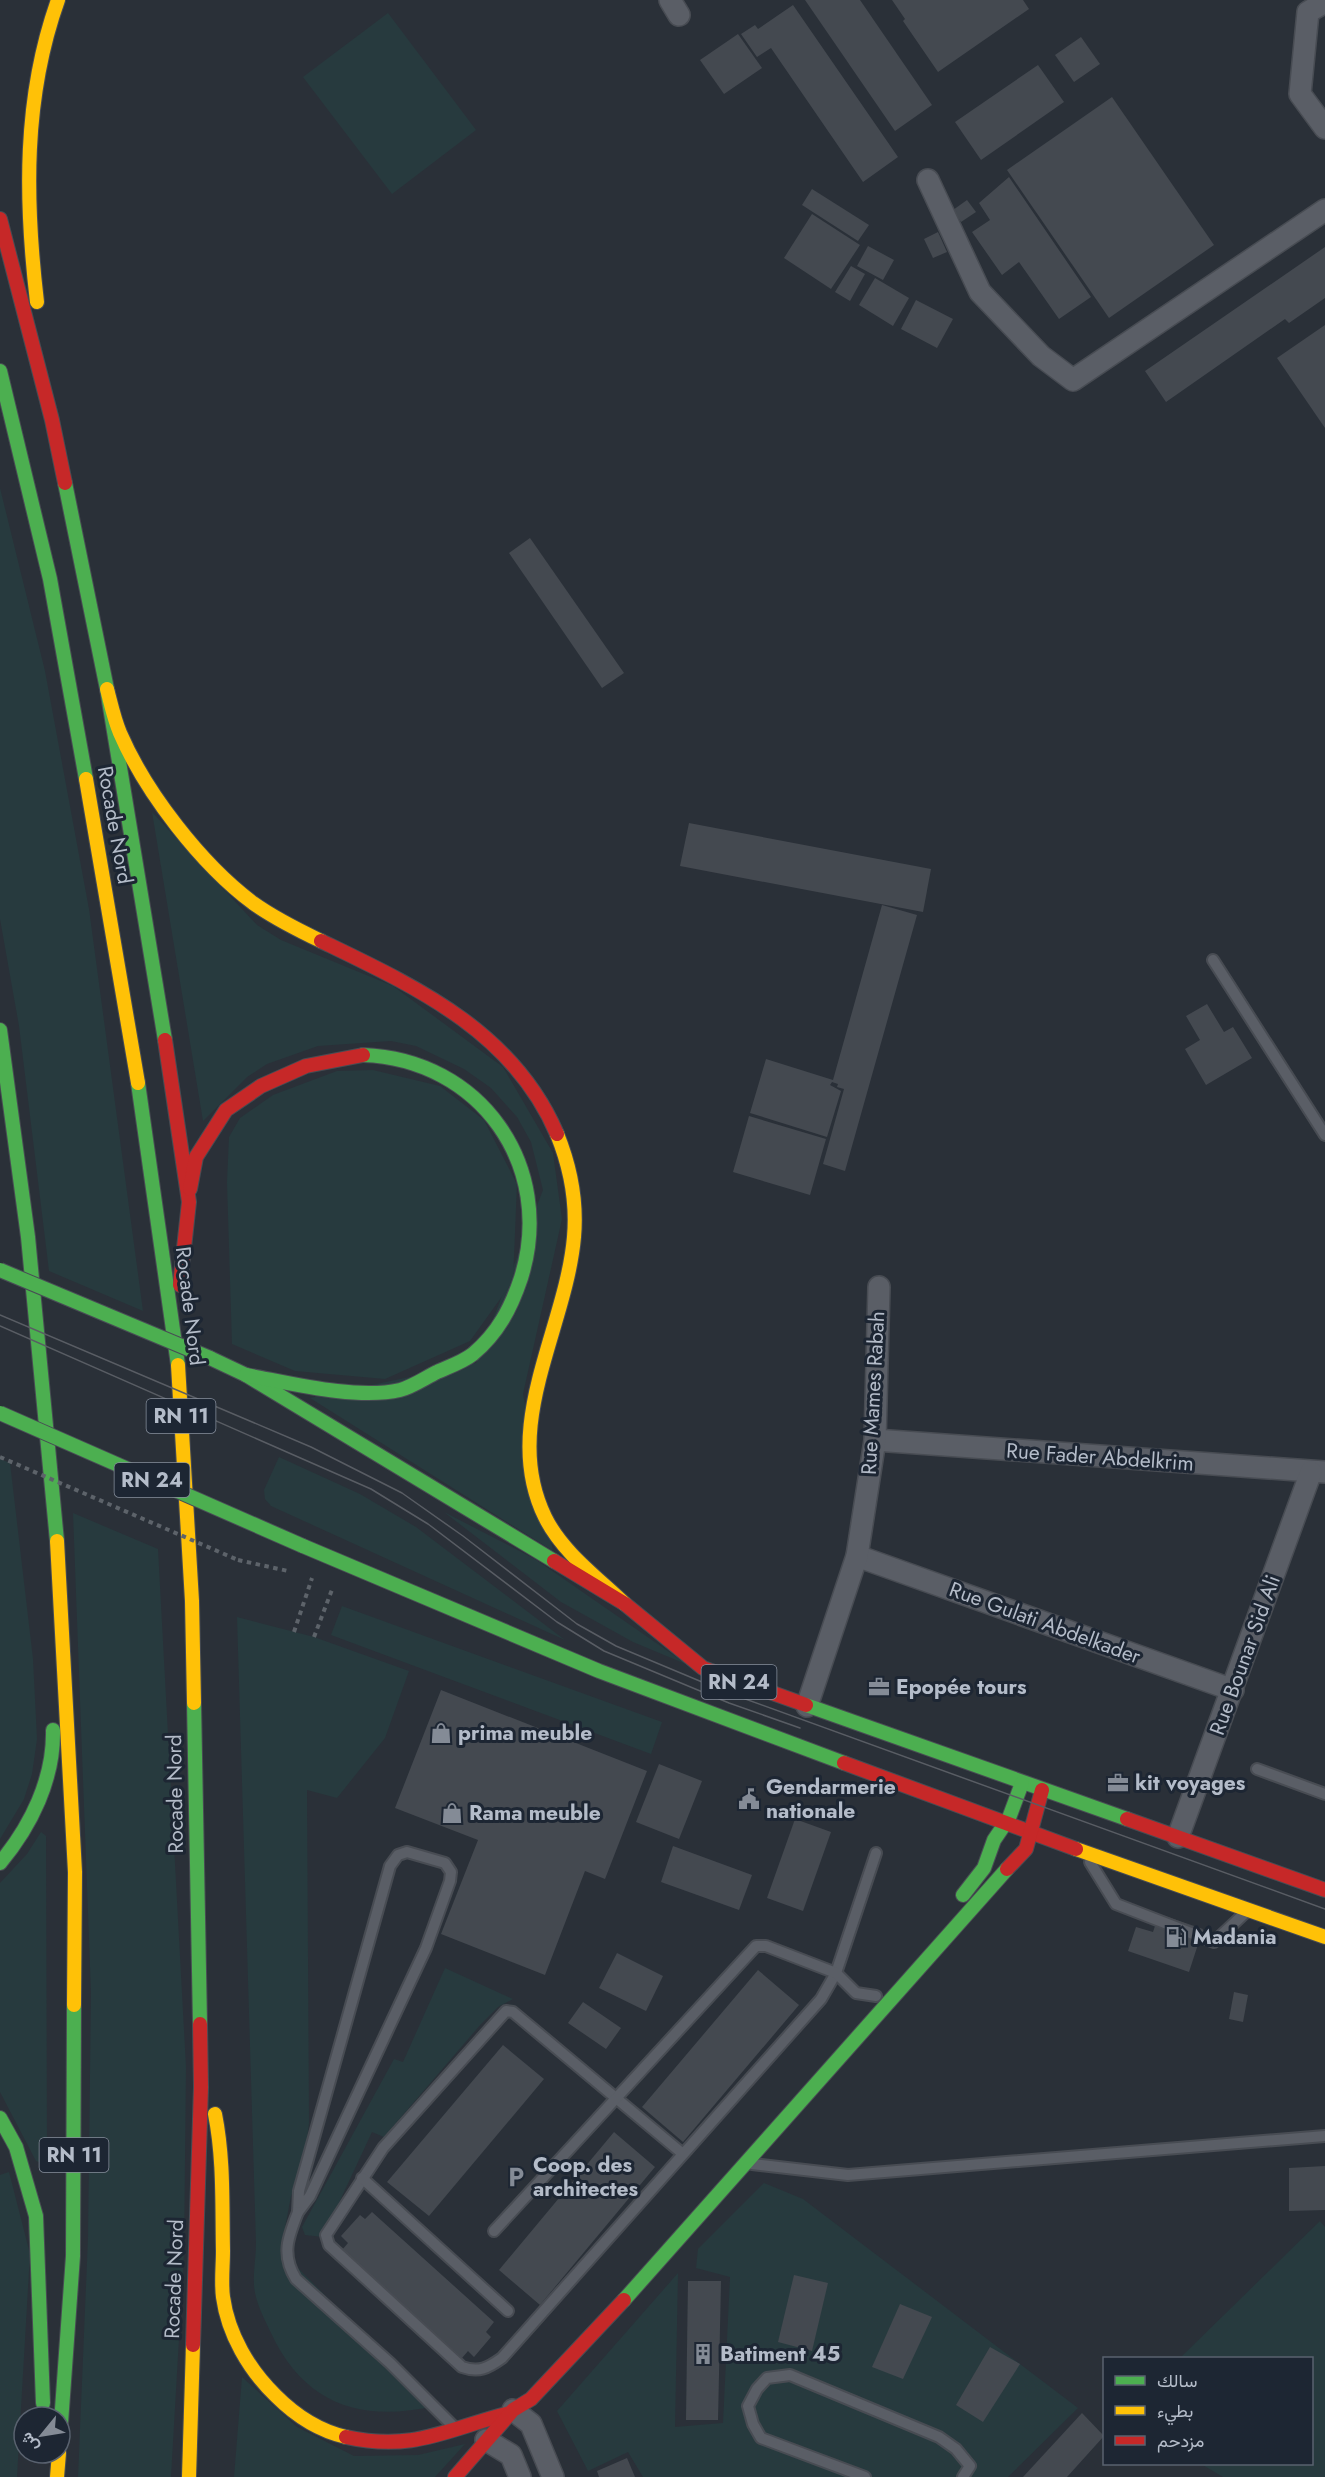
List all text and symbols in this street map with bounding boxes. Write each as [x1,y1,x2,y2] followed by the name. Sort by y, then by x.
[90,764,140,886] street label: Rocade Nord
[168,1245,212,1367] street label: Rocade Nord
[854,1310,892,1476] street label: Rue Mames Rabah
[146,1399,216,1433] road number: RN 11
[1005,1435,1195,1479] street label: Rue Fader Abdelkrim
[114,1463,190,1497] road number: RN 24
[1202,1571,1288,1739] street label: Rue Bounar Sid Ali
[945,1574,1146,1672] street label: Rue Gulati Abdelkader
[702,1665,777,1699] road number: RN 24
[896,1672,1027,1702] place label: Epopée tours
[867,1675,891,1699] office icon: Epopée tours
[458,1718,592,1748] place label: prima meuble
[429,1721,453,1745] shop icon: prima meuble
[159,1734,191,1854] street label: Rocade Nord
[1135,1768,1246,1798] place label: kit voyages
[1106,1771,1130,1795] office icon: kit voyages
[766,1772,896,1826] place label: Gendarmerie nationale
[737,1787,761,1811] public building icon: Gendarmerie nationale
[469,1798,601,1828] place label: Rama meuble
[440,1801,464,1825] shop icon: Rama meuble
[1193,1922,1277,1952] place label: Madania
[1164,1925,1188,1949] fuel station icon: Madania
[40,2138,109,2172] road number: RN 11
[533,2150,639,2204] place label: Coop. des architectes
[504,2165,528,2189] parking icon: Coop. des architectes
[157,2219,191,2339] street label: Rocade Nord
[720,2339,840,2369] place label: Batiment 45
[691,2342,715,2366] building icon: Batiment 45
[1103,2357,1313,2465] legend
[1157,2368,1197,2394] text: سالك
[1157,2398,1193,2426] text: بطيء
[12,2405,72,2465] north arrow
[15,2428,44,2456] text: ش
[1157,2428,1204,2454] text: مزدحم

